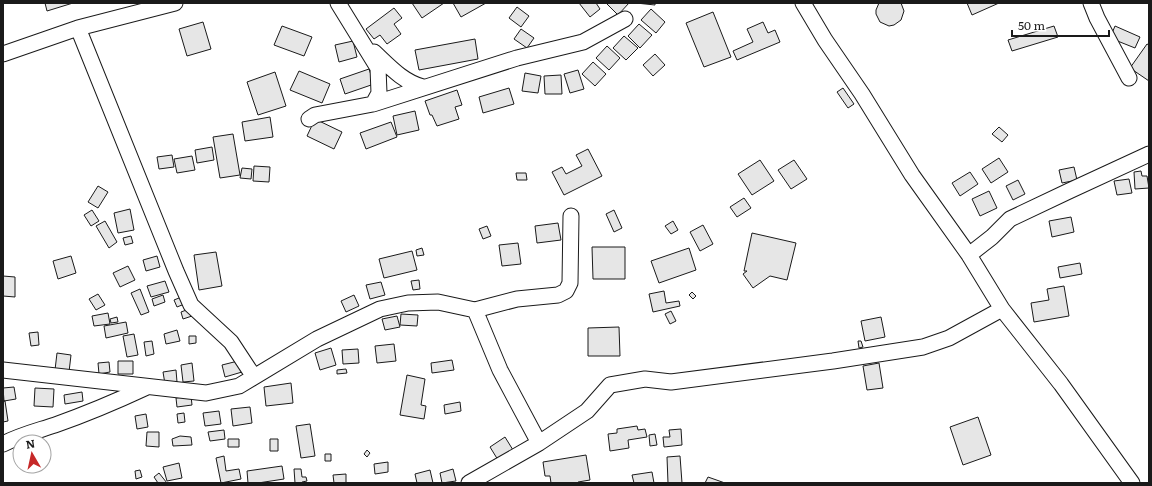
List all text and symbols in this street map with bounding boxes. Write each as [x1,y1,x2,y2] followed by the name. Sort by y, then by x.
[1012,12,1109,38] scale bar
[1018,16,1045,34] text: 50 m
[12,434,52,474] north arrow
[24,435,36,452] text: N

